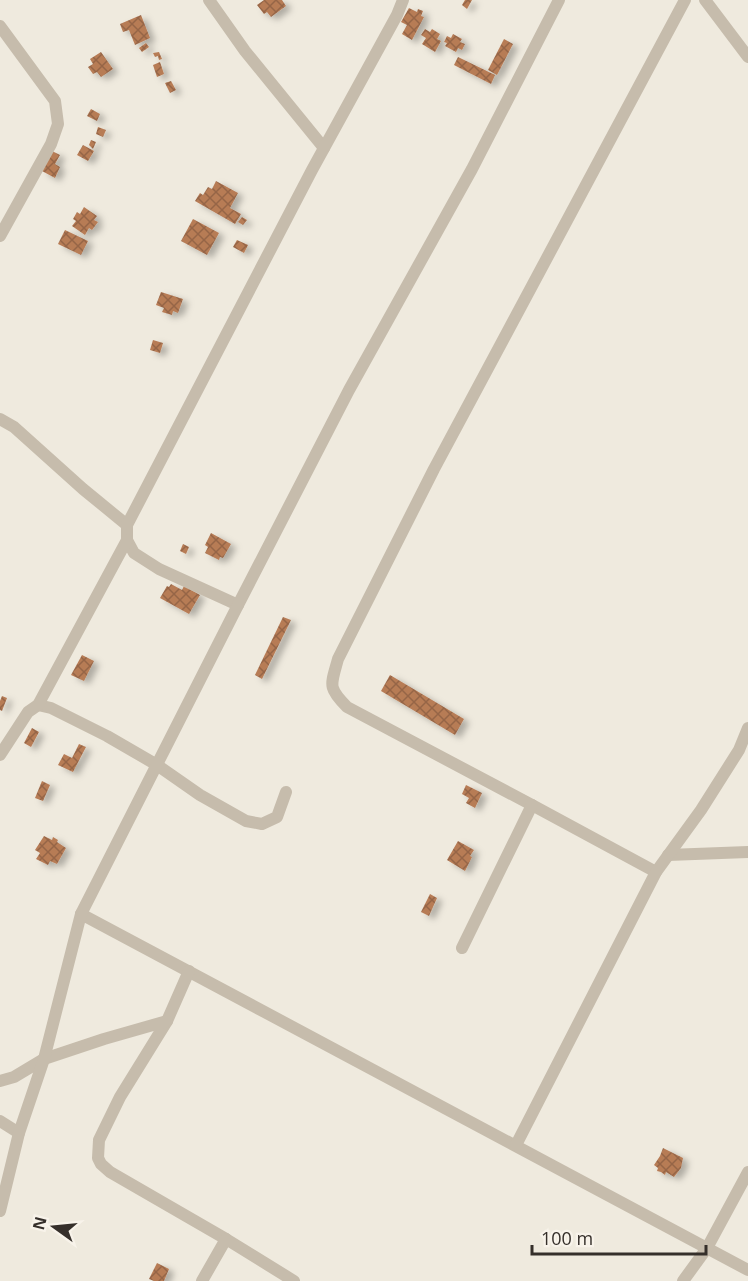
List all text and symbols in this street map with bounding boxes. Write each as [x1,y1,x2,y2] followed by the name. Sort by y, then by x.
[24,1197,84,1257] north arrow
[27,1214,52,1232] text: N
[532,1218,706,1256] scale bar
[541,1226,593,1250] text: 100 m

